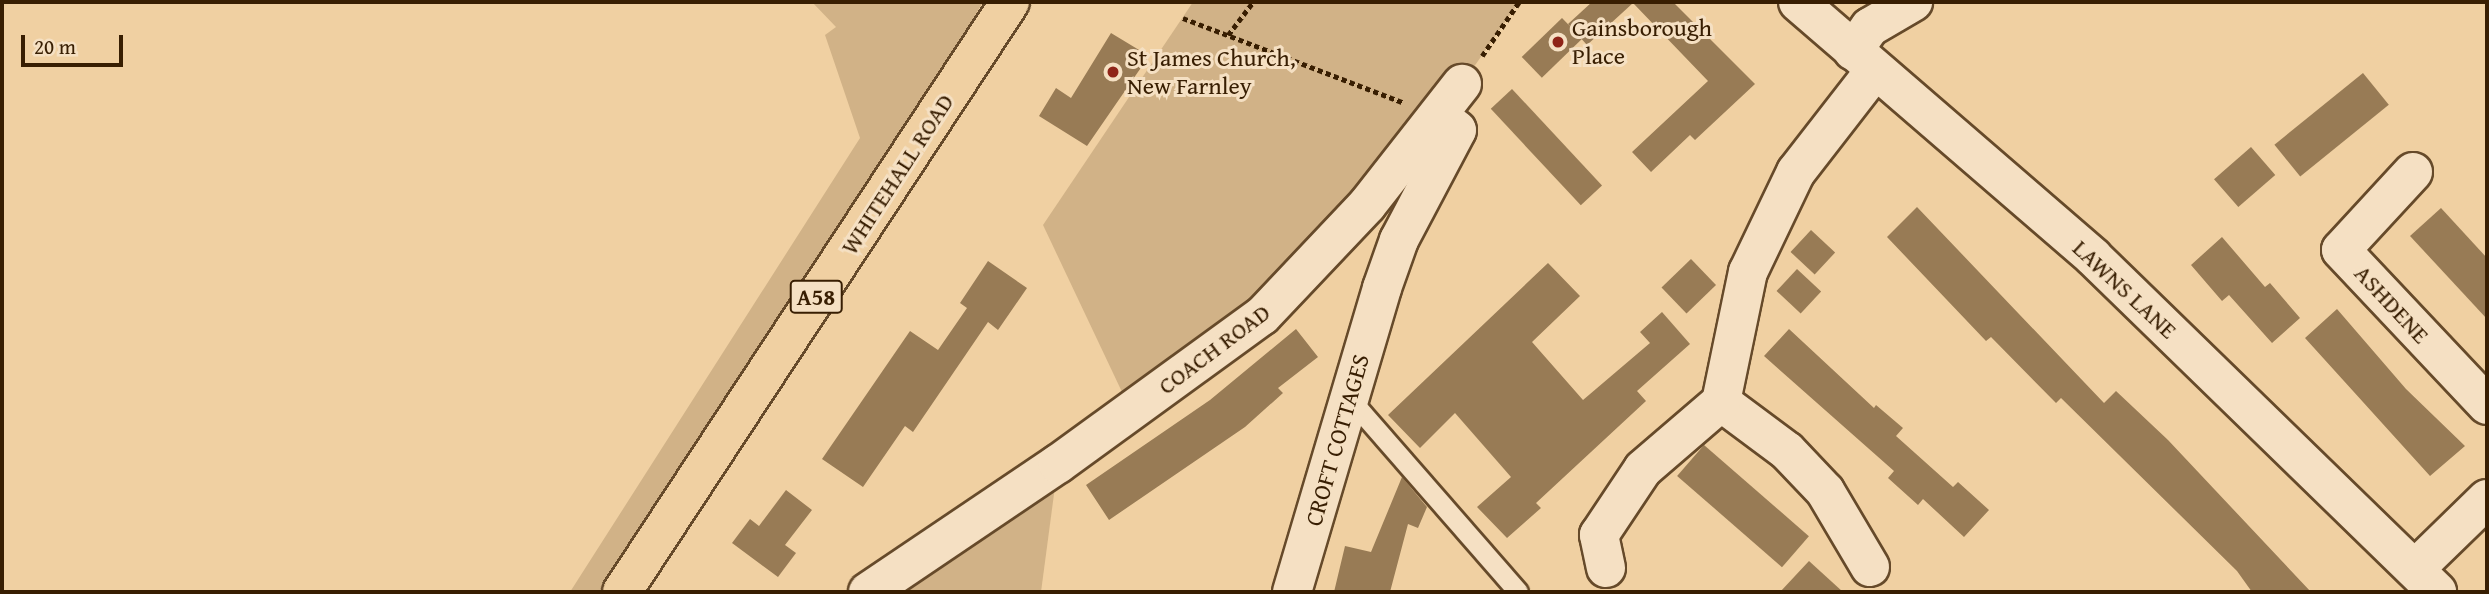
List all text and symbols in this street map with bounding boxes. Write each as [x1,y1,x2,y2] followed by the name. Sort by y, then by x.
[1572,14,1712,70] place label: Gainsborough Place
[24,21,126,65] scale bar
[34,31,76,62] text: 20 m
[1550,34,1566,50] marker: Gainsborough Place
[1127,44,1296,100] place label: St James Church, New Farnley
[1105,64,1121,80] marker: St James Church, New Farnley
[834,88,960,260] street label: WHITEHALL ROAD
[2067,233,2183,345] street label: LAWNS LANE
[2348,259,2436,349] street label: ASHDENE
[788,278,844,316] road number: A58
[1153,298,1275,400] street label: COACH ROAD
[1299,351,1375,529] street label: CROFT COTTAGES

